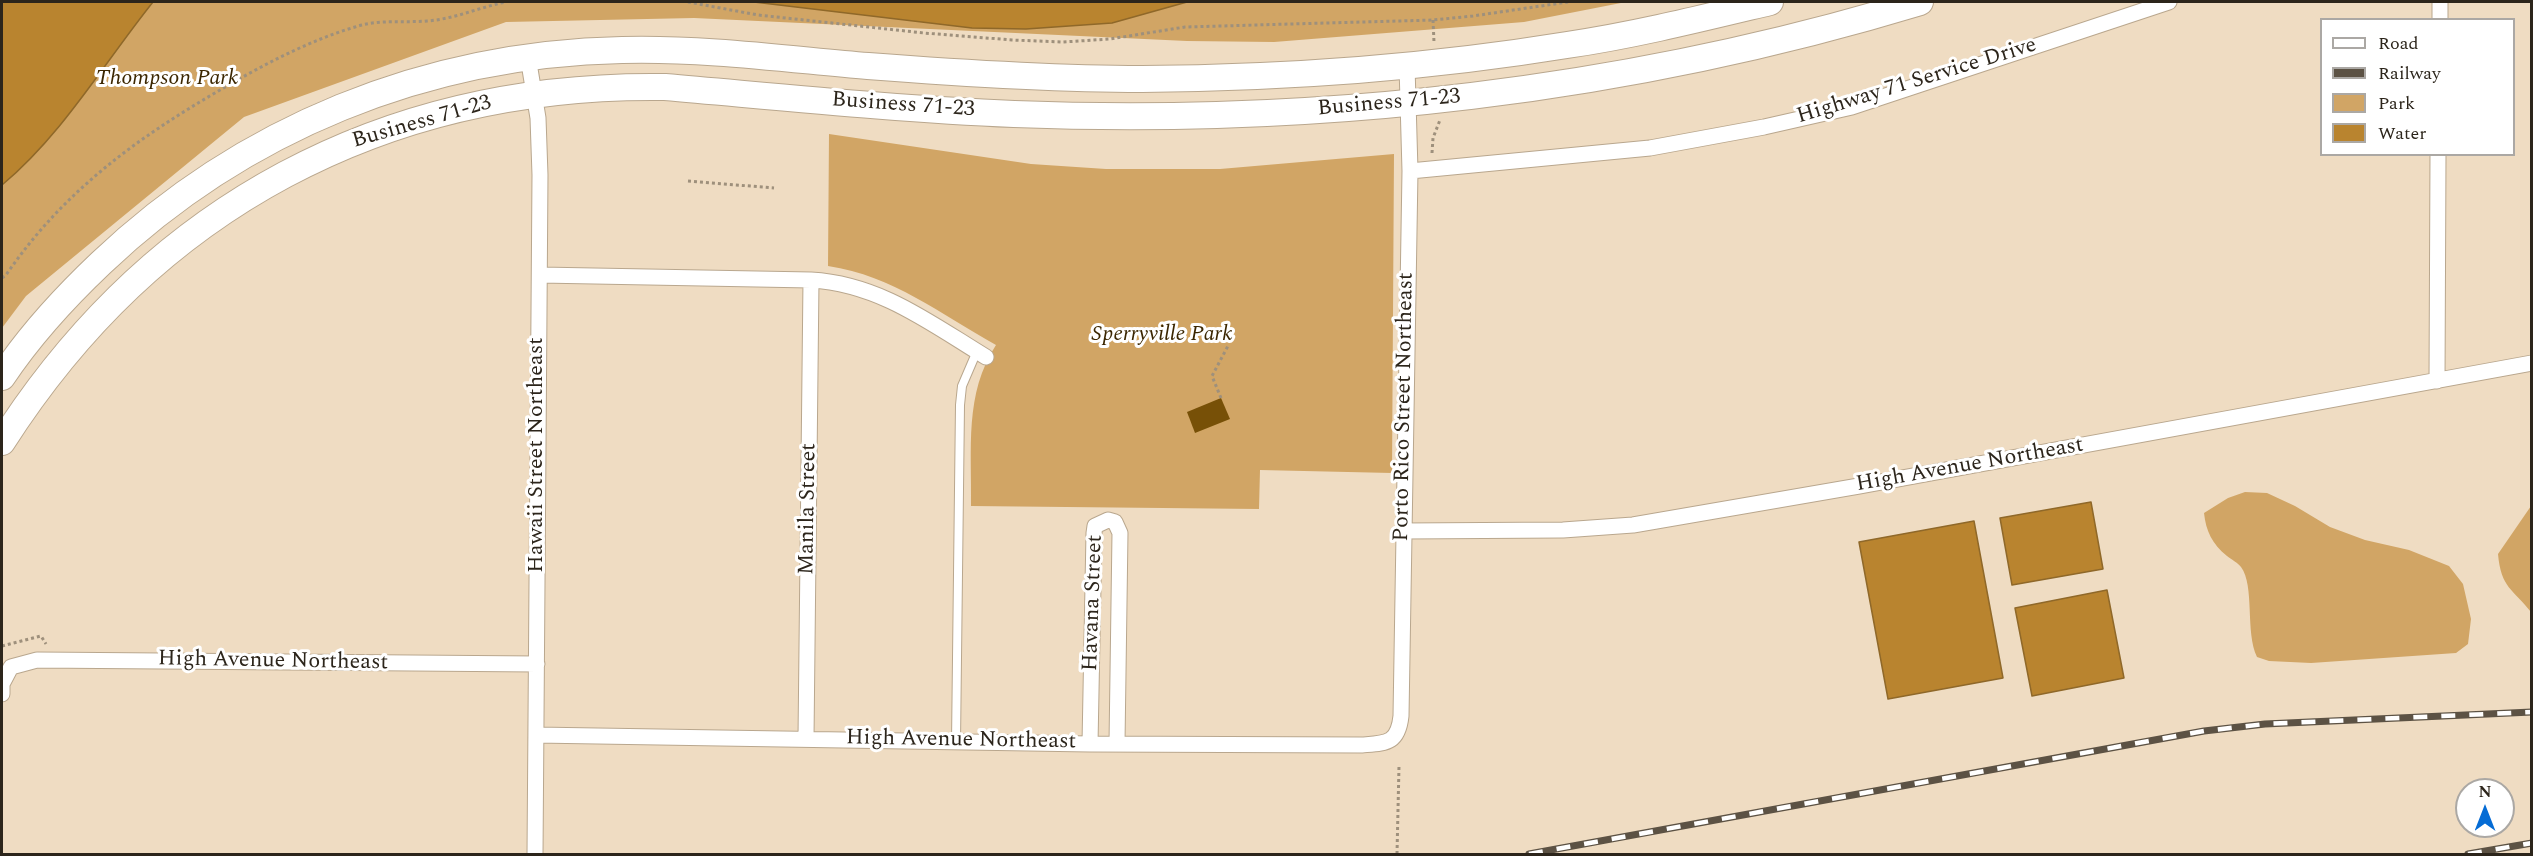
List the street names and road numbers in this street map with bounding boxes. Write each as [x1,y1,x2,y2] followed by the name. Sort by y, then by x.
[1794,33,2040,131] street label: Highway 71 Service Drive
[1317,85,1461,123] street label: Business 71-23
[831,88,975,124] street label: Business 71-23
[350,91,494,155] street label: Business 71-23
[1389,272,1421,542] street label: Porto Rico Street Northeast
[525,337,551,573] street label: Hawaii Street Northeast
[1854,433,2086,499] street label: High Avenue Northeast
[795,443,823,575] street label: Manila Street
[1078,534,1110,672] street label: Havana Street
[158,647,388,677] street label: High Avenue Northeast
[846,726,1076,756] street label: High Avenue Northeast

